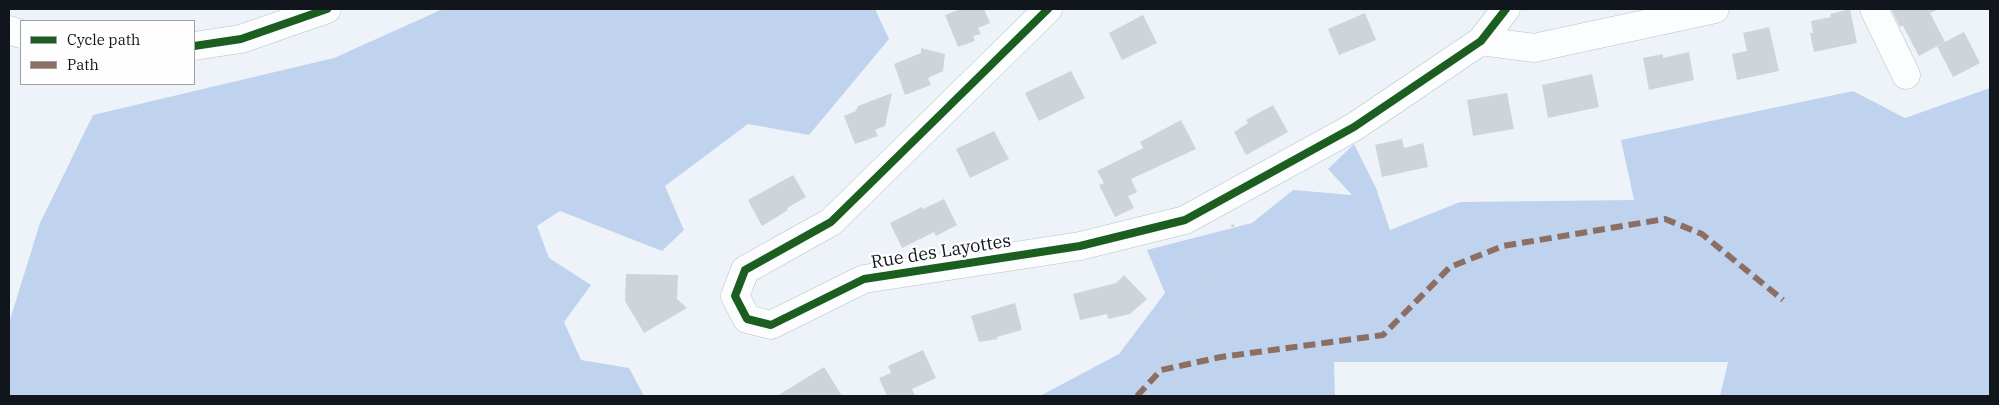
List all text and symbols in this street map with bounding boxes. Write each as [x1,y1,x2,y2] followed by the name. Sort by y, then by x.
[20,20,195,85] legend
[67,30,140,49] text: Cycle path
[67,55,99,74] text: Path
[869,230,1013,274] street label: Rue des Layottes

